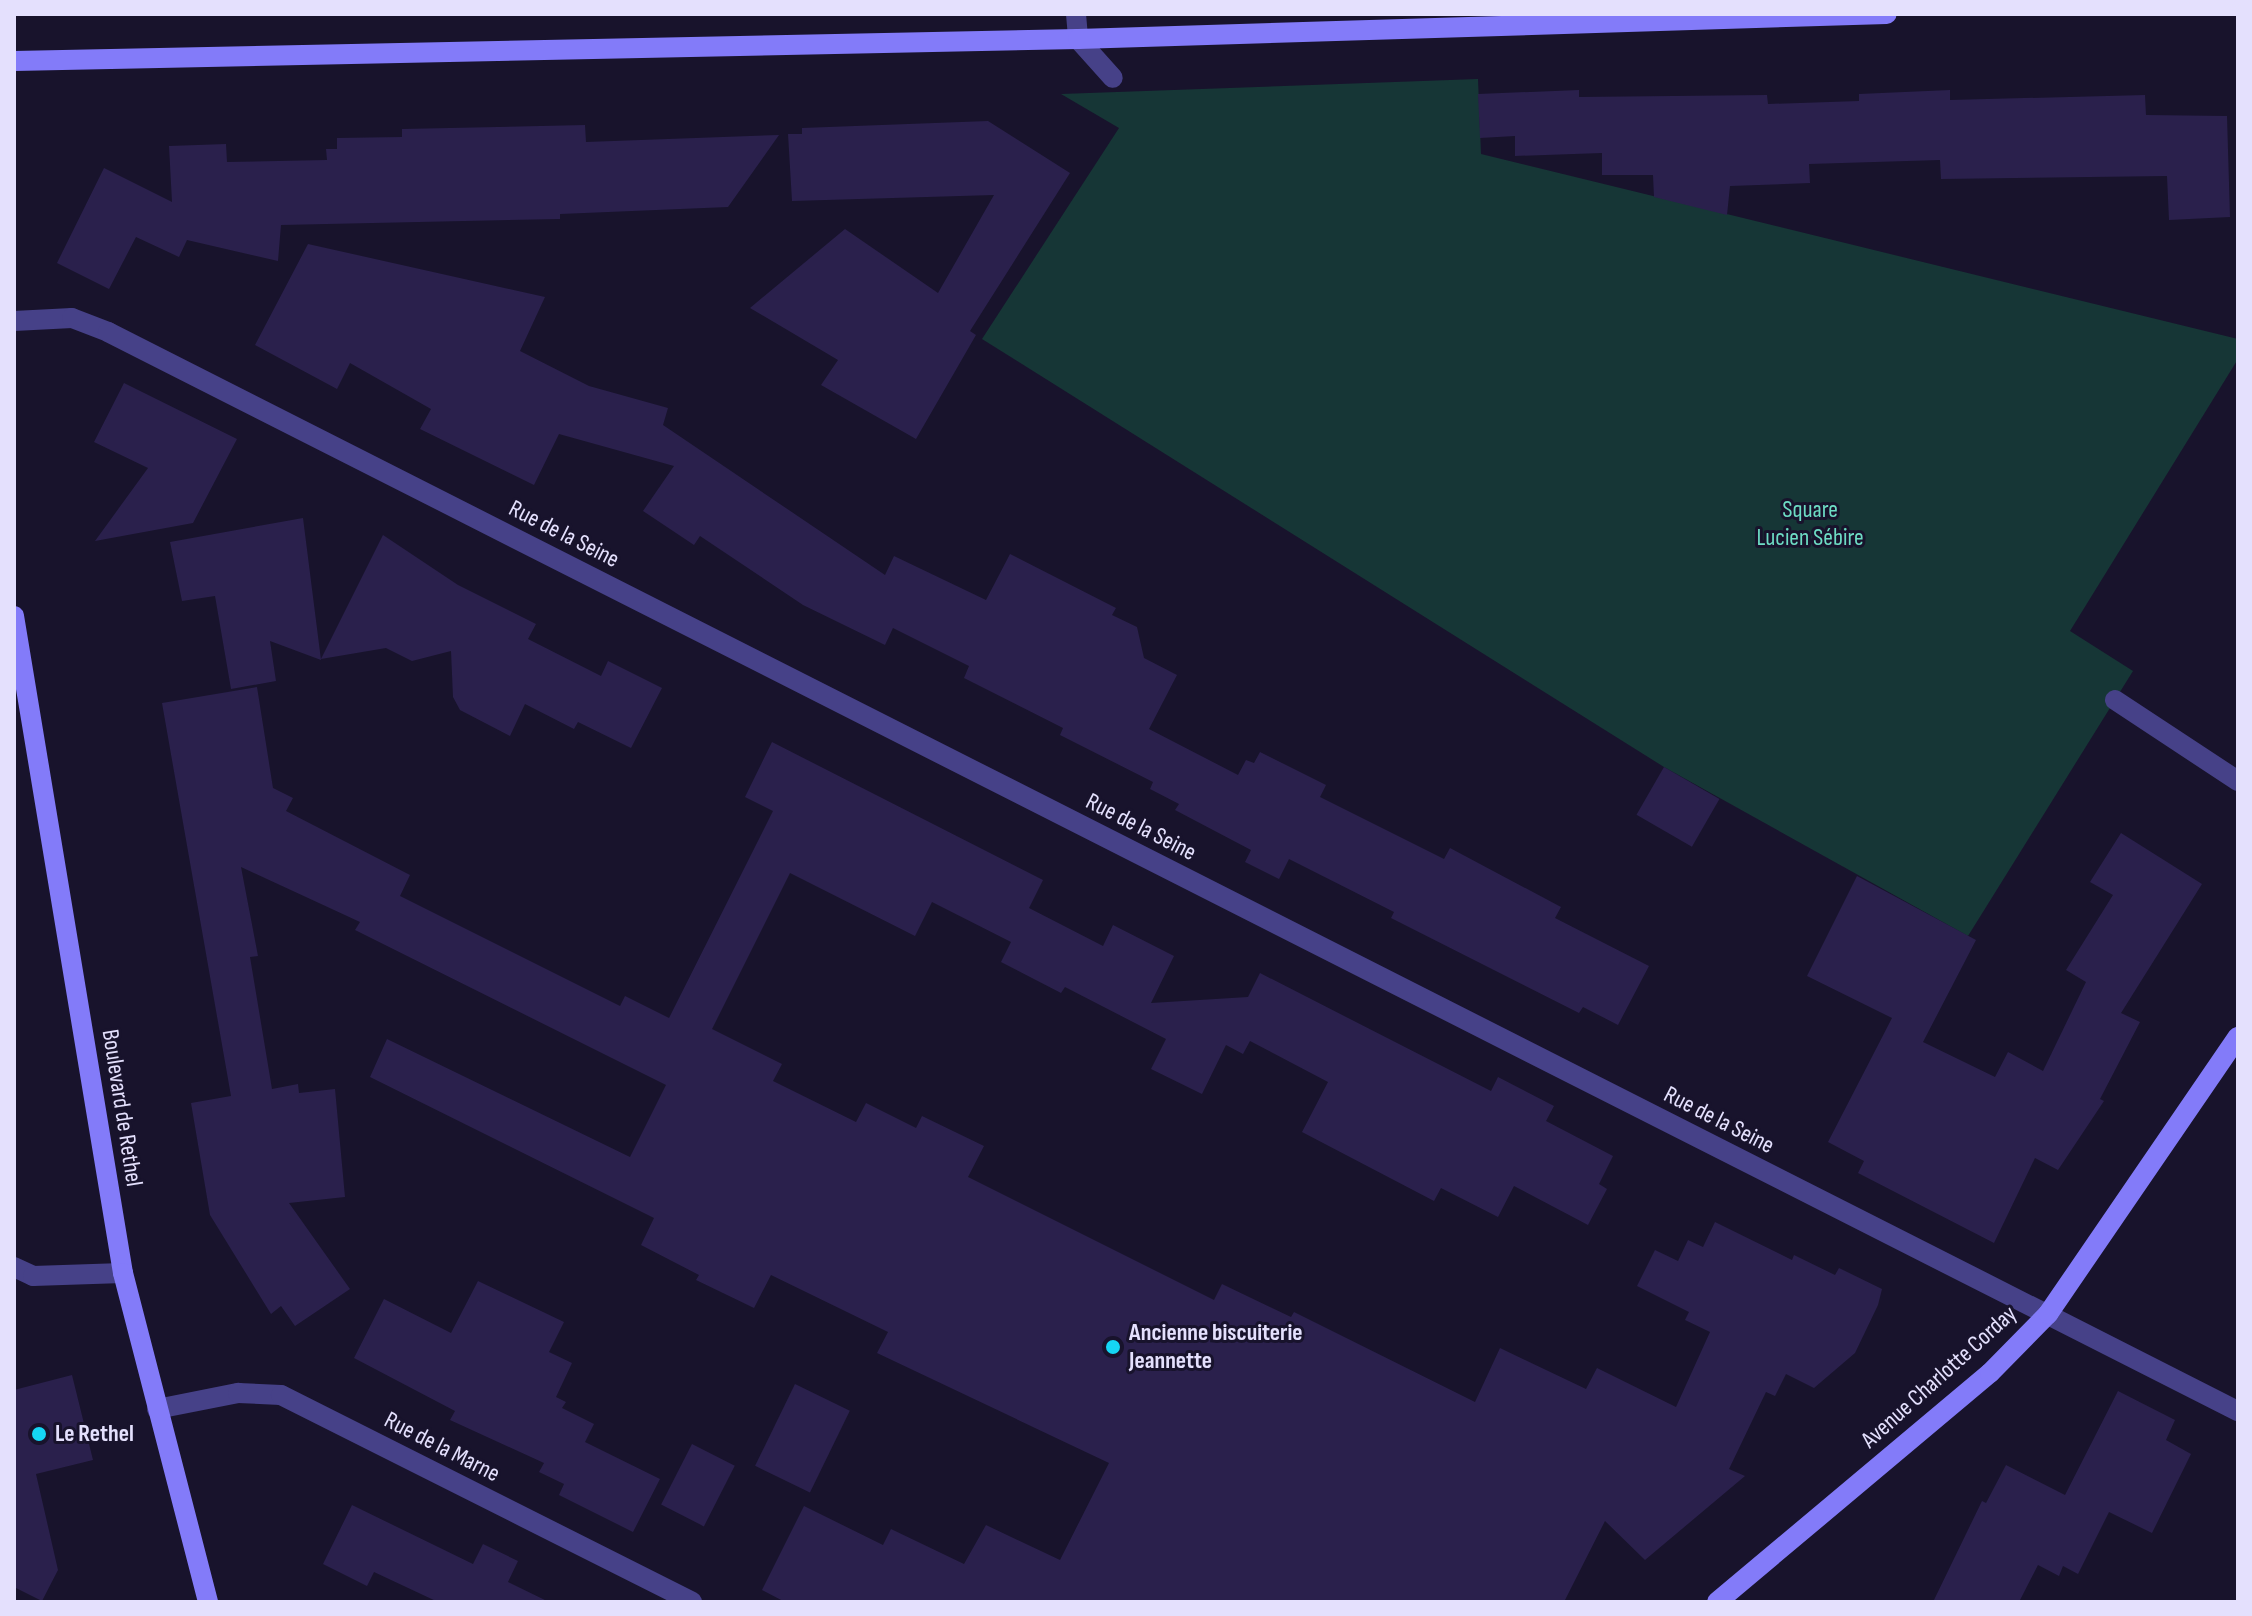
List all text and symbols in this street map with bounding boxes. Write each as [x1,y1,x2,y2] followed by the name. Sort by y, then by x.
[504,494,624,574] street label: Rue de la Seine
[1756,496,1864,552] park label: Square Lucien Sébire
[1081,787,1201,867] street label: Rue de la Seine
[95,1027,149,1189] street label: Boulevard de Rethel
[1659,1080,1779,1160] street label: Rue de la Seine
[1855,1300,2023,1454] street label: Avenue Charlotte Corday
[1129,1319,1303,1375] place label: Ancienne biscuiterie Jeannette
[1104,1338,1122,1356] marker: Ancienne biscuiterie Jeannette
[379,1406,505,1488] street label: Rue de la Marne
[55,1420,134,1448] place label: Le Rethel
[30,1425,48,1443] marker: Le Rethel

